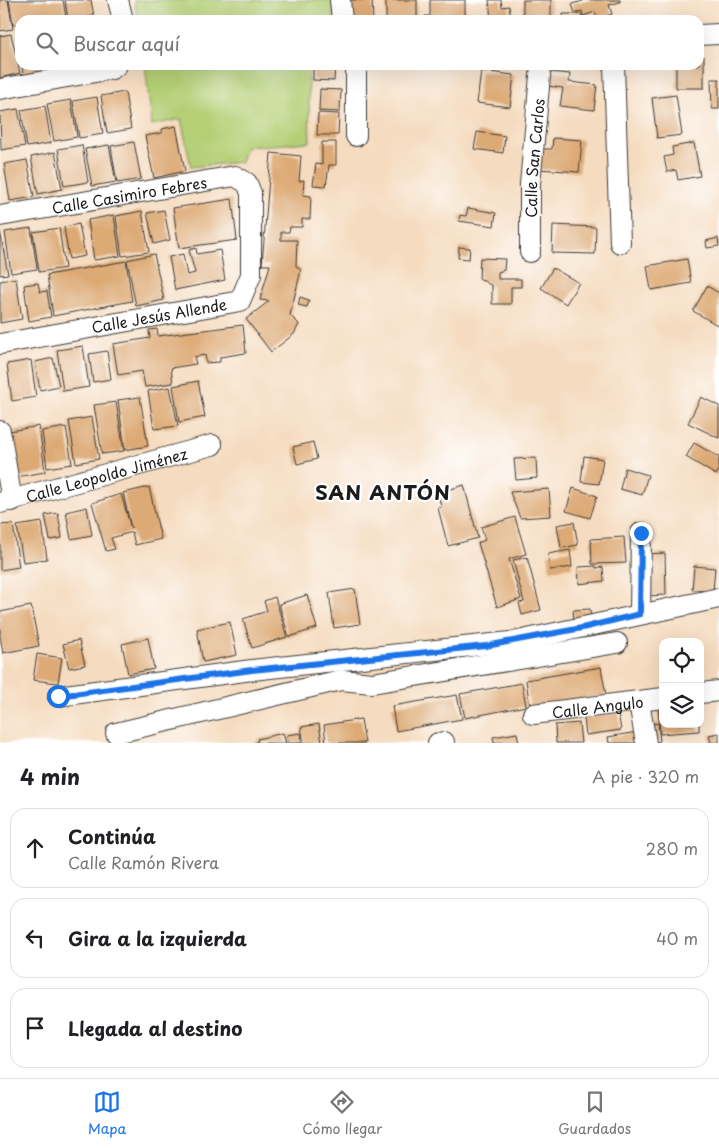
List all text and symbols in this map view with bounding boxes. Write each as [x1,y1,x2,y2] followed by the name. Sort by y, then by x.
[15,15,704,70] search box
[33,29,61,57] icon: search
[73,29,180,57] text: Buscar aquí
[519,97,549,218] street label: Calle San Carlos
[50,169,209,219] street label: Calle Casimiro Febres
[90,292,228,338] street label: Calle Jesús Allende
[23,441,189,507] street label: Calle Leopoldo Jiménez
[315,477,451,507] district label: SAN ANTÓN
[630,522,653,545] route end
[659,638,704,728] map controls
[659,638,704,683] button: locate
[659,683,704,728] button: layers
[47,685,70,708] route start
[551,689,644,723] street label: Calle Angulo
[20,760,80,792] text: 4 min
[592,764,699,788] text: A pie · 320 m
[68,822,156,850] text: Continúa
[21,834,49,862] icon: ahead
[646,836,698,860] text: 280 m
[68,850,219,874] text: Calle Ramón Rivera
[21,924,49,952] icon: left
[68,924,247,952] text: Gira a la izquierda
[656,926,698,950] text: 40 m
[21,1014,49,1042] icon: arrive
[68,1014,242,1042] text: Llegada al destino
[88,1088,126,1139] tab: Mapa
[302,1088,382,1139] tab: Cómo llegar
[558,1088,631,1139] tab: Guardados

